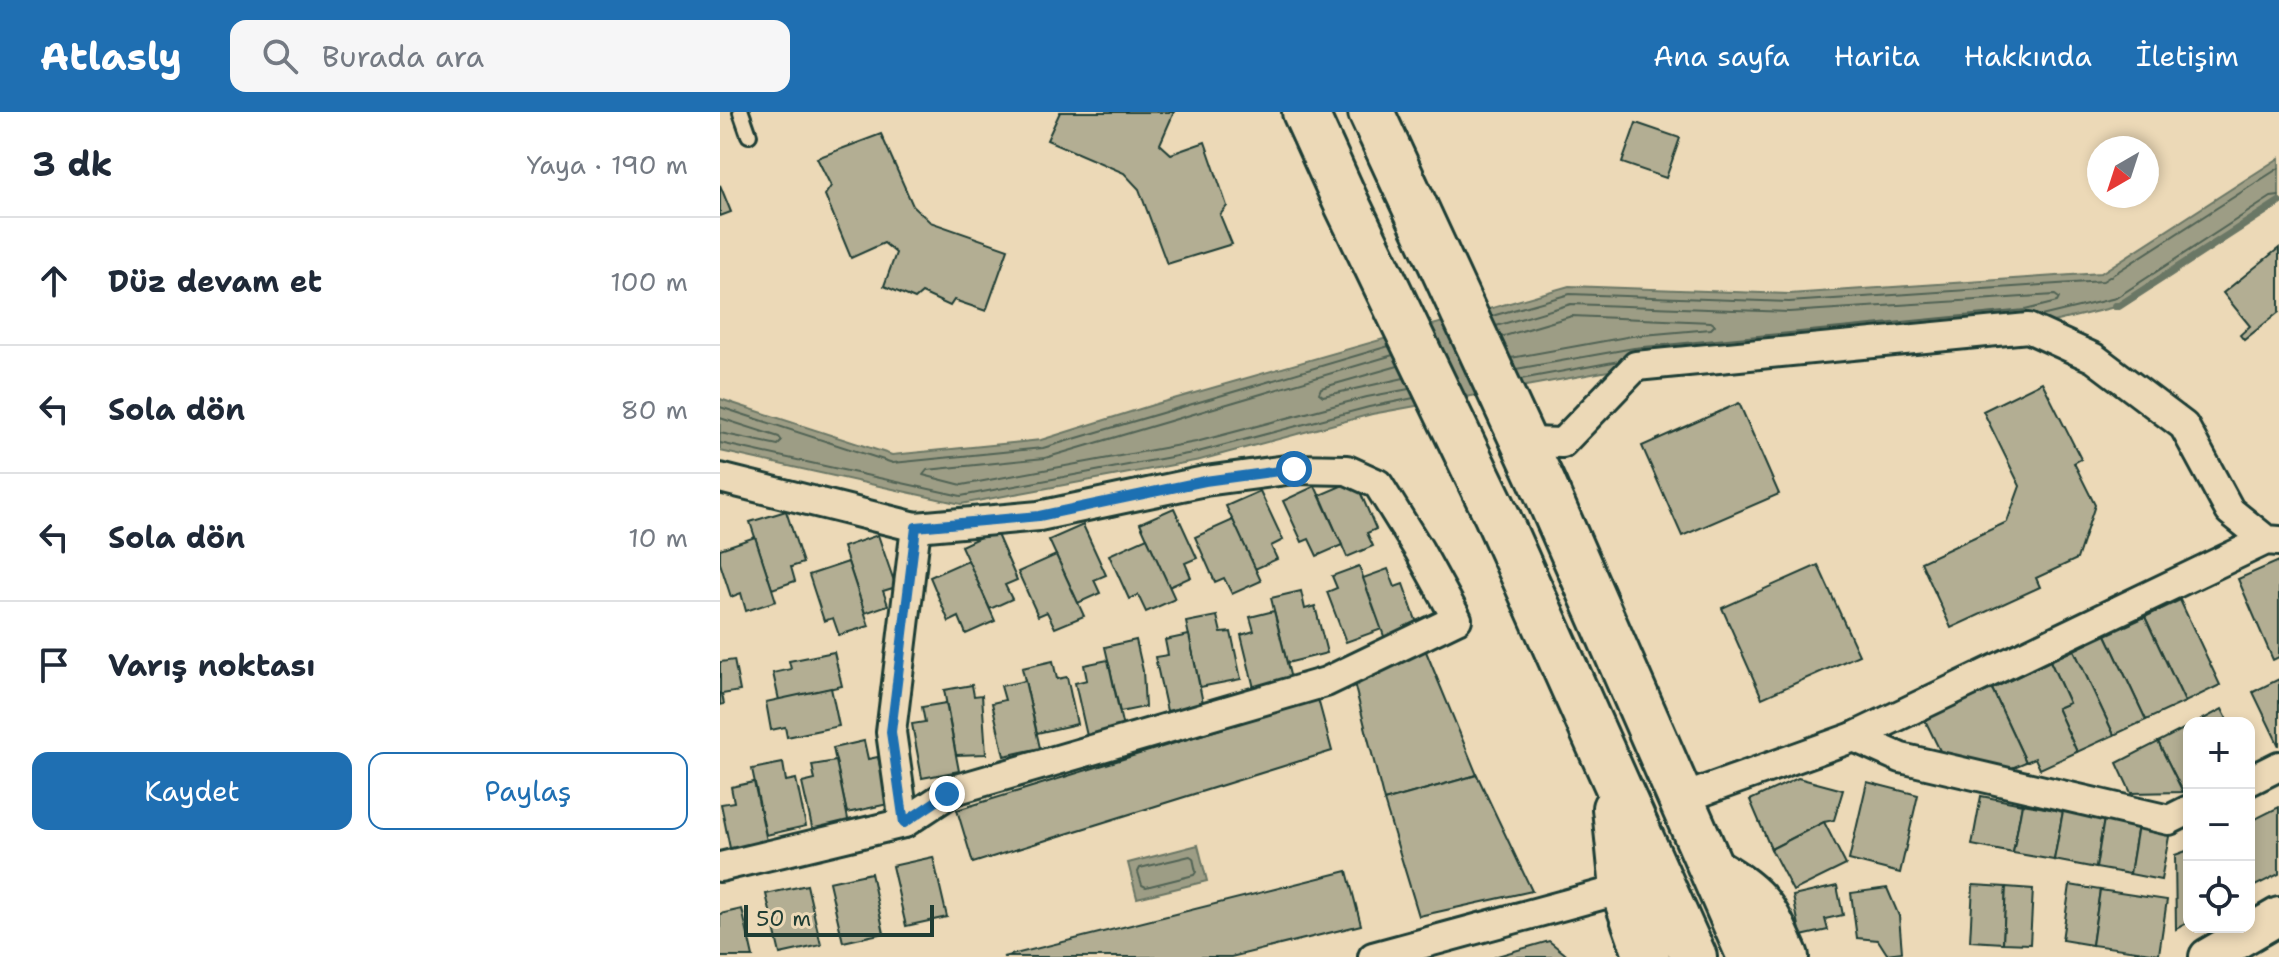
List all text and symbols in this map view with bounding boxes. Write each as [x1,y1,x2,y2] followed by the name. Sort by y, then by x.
[230,20,790,92] search box
[40,31,182,82] text: Atlasly
[258,34,302,78] icon: search
[322,36,484,77] text: Burada ara
[1653,37,1790,75] text: Ana sayfa
[1834,37,1920,75] text: Harita
[1964,37,2092,75] text: Hakkında
[2136,37,2239,75] text: İletişim
[2087,136,2159,208] north arrow
[32,141,113,187] text: 3 dk
[526,147,688,182] text: Yaya · 190 m
[32,259,76,303] icon: ahead
[108,261,322,302] text: Düz devam et
[610,264,688,299] text: 100 m
[32,387,76,431] icon: left
[108,389,245,430] text: Sola dön
[621,392,688,427] text: 80 m
[1276,451,1312,487] route start
[32,515,76,559] icon: left
[108,517,245,558] text: Sola dön
[628,520,688,555] text: 10 m
[32,643,76,687] icon: arrive
[108,645,315,686] text: Varış noktası
[2183,717,2255,933] map controls
[2183,717,2255,789] button: +
[32,752,352,830] button: Kaydet
[368,752,688,830] button: Paylaş
[929,776,965,812] route end
[2183,789,2255,861] button: −
[2183,861,2255,933] button: locate
[744,901,934,937] scale bar
[756,904,811,933] text: 50 m

